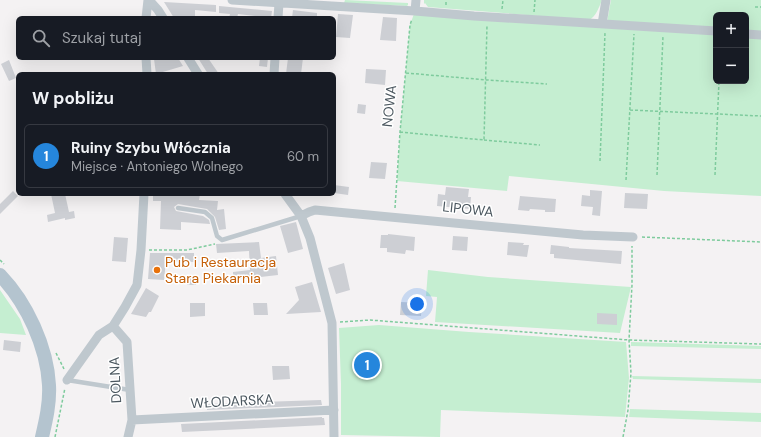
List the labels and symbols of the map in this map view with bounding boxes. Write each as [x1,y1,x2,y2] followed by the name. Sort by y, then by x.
[378,84,400,128] street label: NOWA
[442,197,494,221] street label: LIPOWA
[165,253,276,287] place label: Pub i Restauracja Stara Piekarnia
[152,265,162,275] marker: Pub i Restauracja Stara Piekarnia
[407,294,427,314] your location
[354,350,380,380] pin: 1
[105,356,125,404] street label: DOLNA
[190,390,274,412] street label: WŁODARSKA

